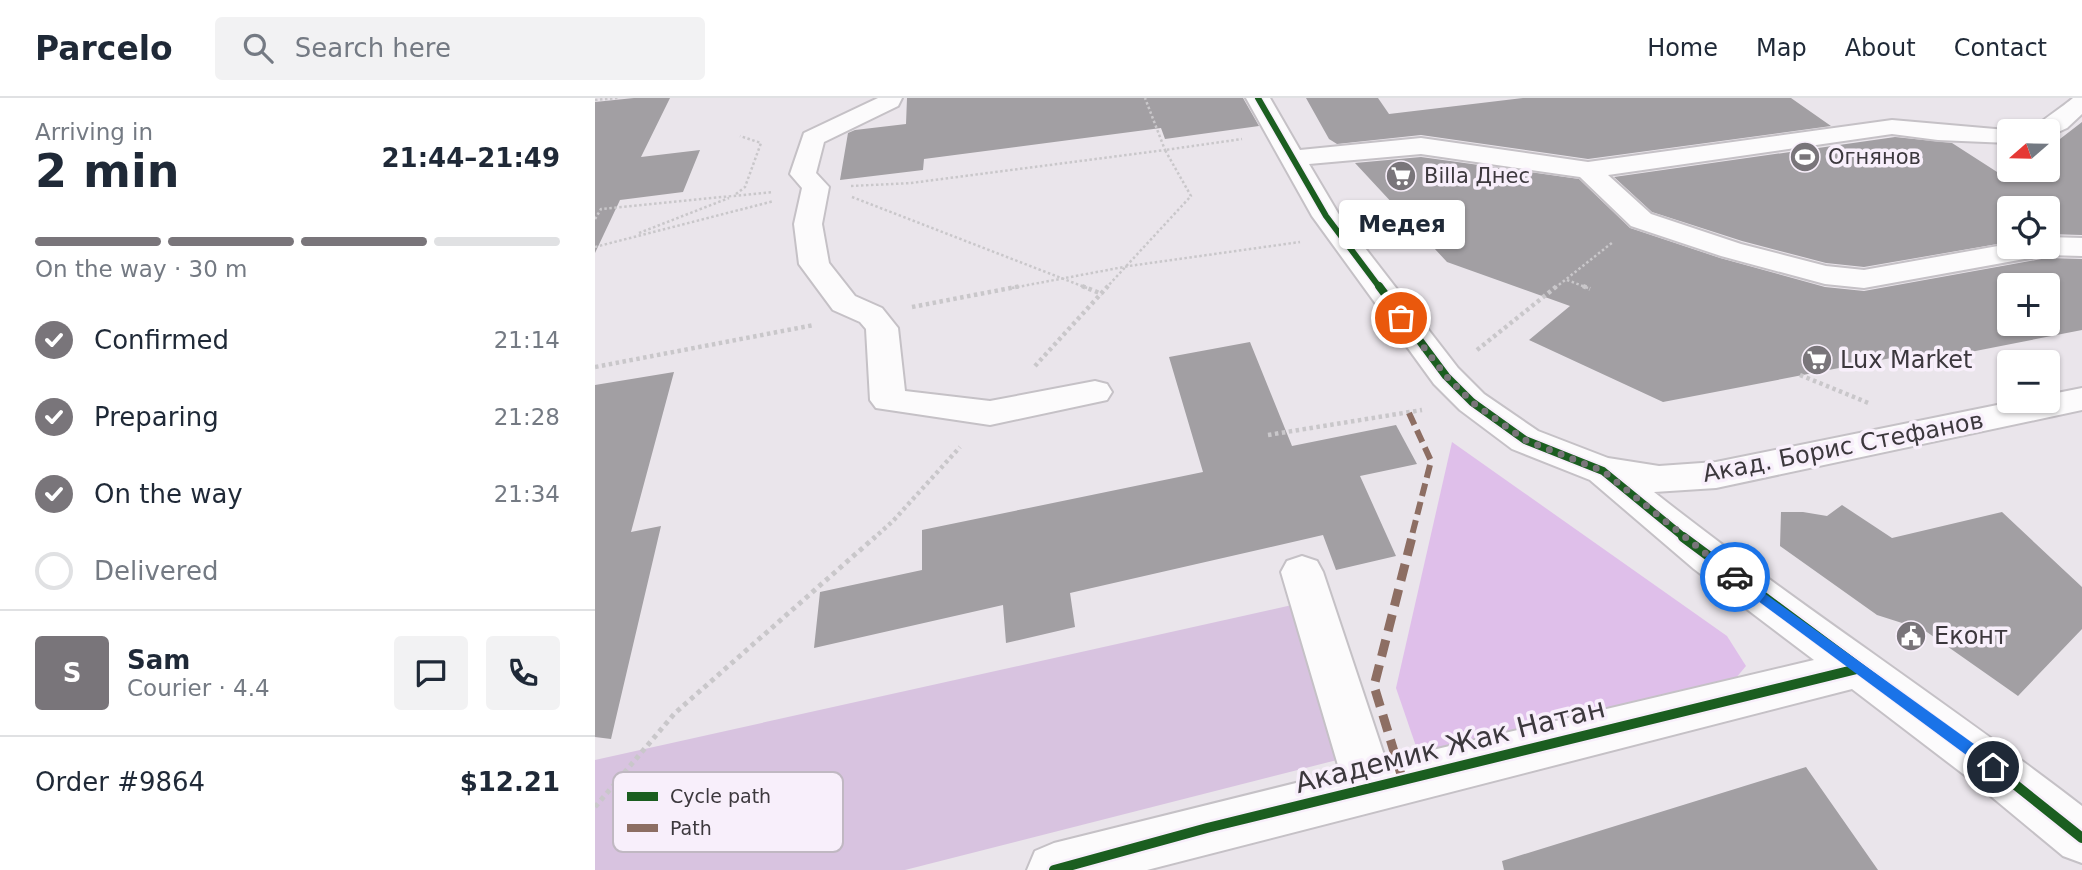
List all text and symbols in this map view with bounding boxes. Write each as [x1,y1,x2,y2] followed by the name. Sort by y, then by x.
[215,17,705,80] search box
[35,29,173,68] text: Parcelo
[239,29,277,67] icon: search
[295,33,451,63] text: Search here
[1647,34,1718,62] text: Home
[1756,34,1807,62] text: Map
[1845,34,1916,62] text: About
[1954,34,2047,62] text: Contact
[35,119,153,145] text: Arriving in
[1997,119,2060,182] north arrow
[1997,119,2060,413] map controls
[1788,140,1822,174] sports icon: Огнянов
[381,143,560,173] text: 21:44–21:49
[35,144,179,198] text: 2 min
[1828,145,1921,169] place label: Огнянов
[1384,159,1418,193] supermarket icon: Billa Днес
[1424,164,1530,188] place label: Billa Днес
[1997,196,2060,259] button: locate
[1338,199,1464,248] callout: Медея
[1358,211,1446,237] text: Медея
[35,256,247,282] text: On the way · 30 m
[1997,273,2060,336] button: +
[1371,288,1431,348] pin
[1382,299,1420,337] icon: bag
[35,321,73,359] icon: check
[94,325,229,355] text: Confirmed
[494,327,560,353] text: 21:14
[1800,343,1834,377] supermarket icon: Lux Market
[1840,346,1973,374] place label: Lux Market
[1997,350,2060,413] button: −
[35,398,73,436] icon: check
[94,402,219,432] text: Preparing
[494,404,560,430] text: 21:28
[1700,406,1986,488] street label: Акад. Борис Стефанов
[35,475,73,513] icon: check
[94,479,243,509] text: On the way
[494,481,560,507] text: 21:34
[1700,542,1770,612] courier
[94,556,218,586] text: Delivered
[1716,558,1754,596] icon: car
[1894,619,1928,653] public building icon: Еконт
[1934,622,2008,650] place label: Еконт
[394,636,468,710] button: chat
[486,636,560,710] button: phone
[127,645,190,675] text: Sam
[63,658,81,688] text: S
[127,675,270,701] text: Courier · 4.4
[1292,691,1608,800] street label: Академик Жак Натан
[1963,737,2023,797] pin
[1974,748,2012,786] icon: home
[35,767,205,797] text: Order #9864
[460,767,560,797] text: $12.21
[613,772,843,852] legend
[670,785,771,807] text: Cycle path
[670,817,712,839] text: Path

